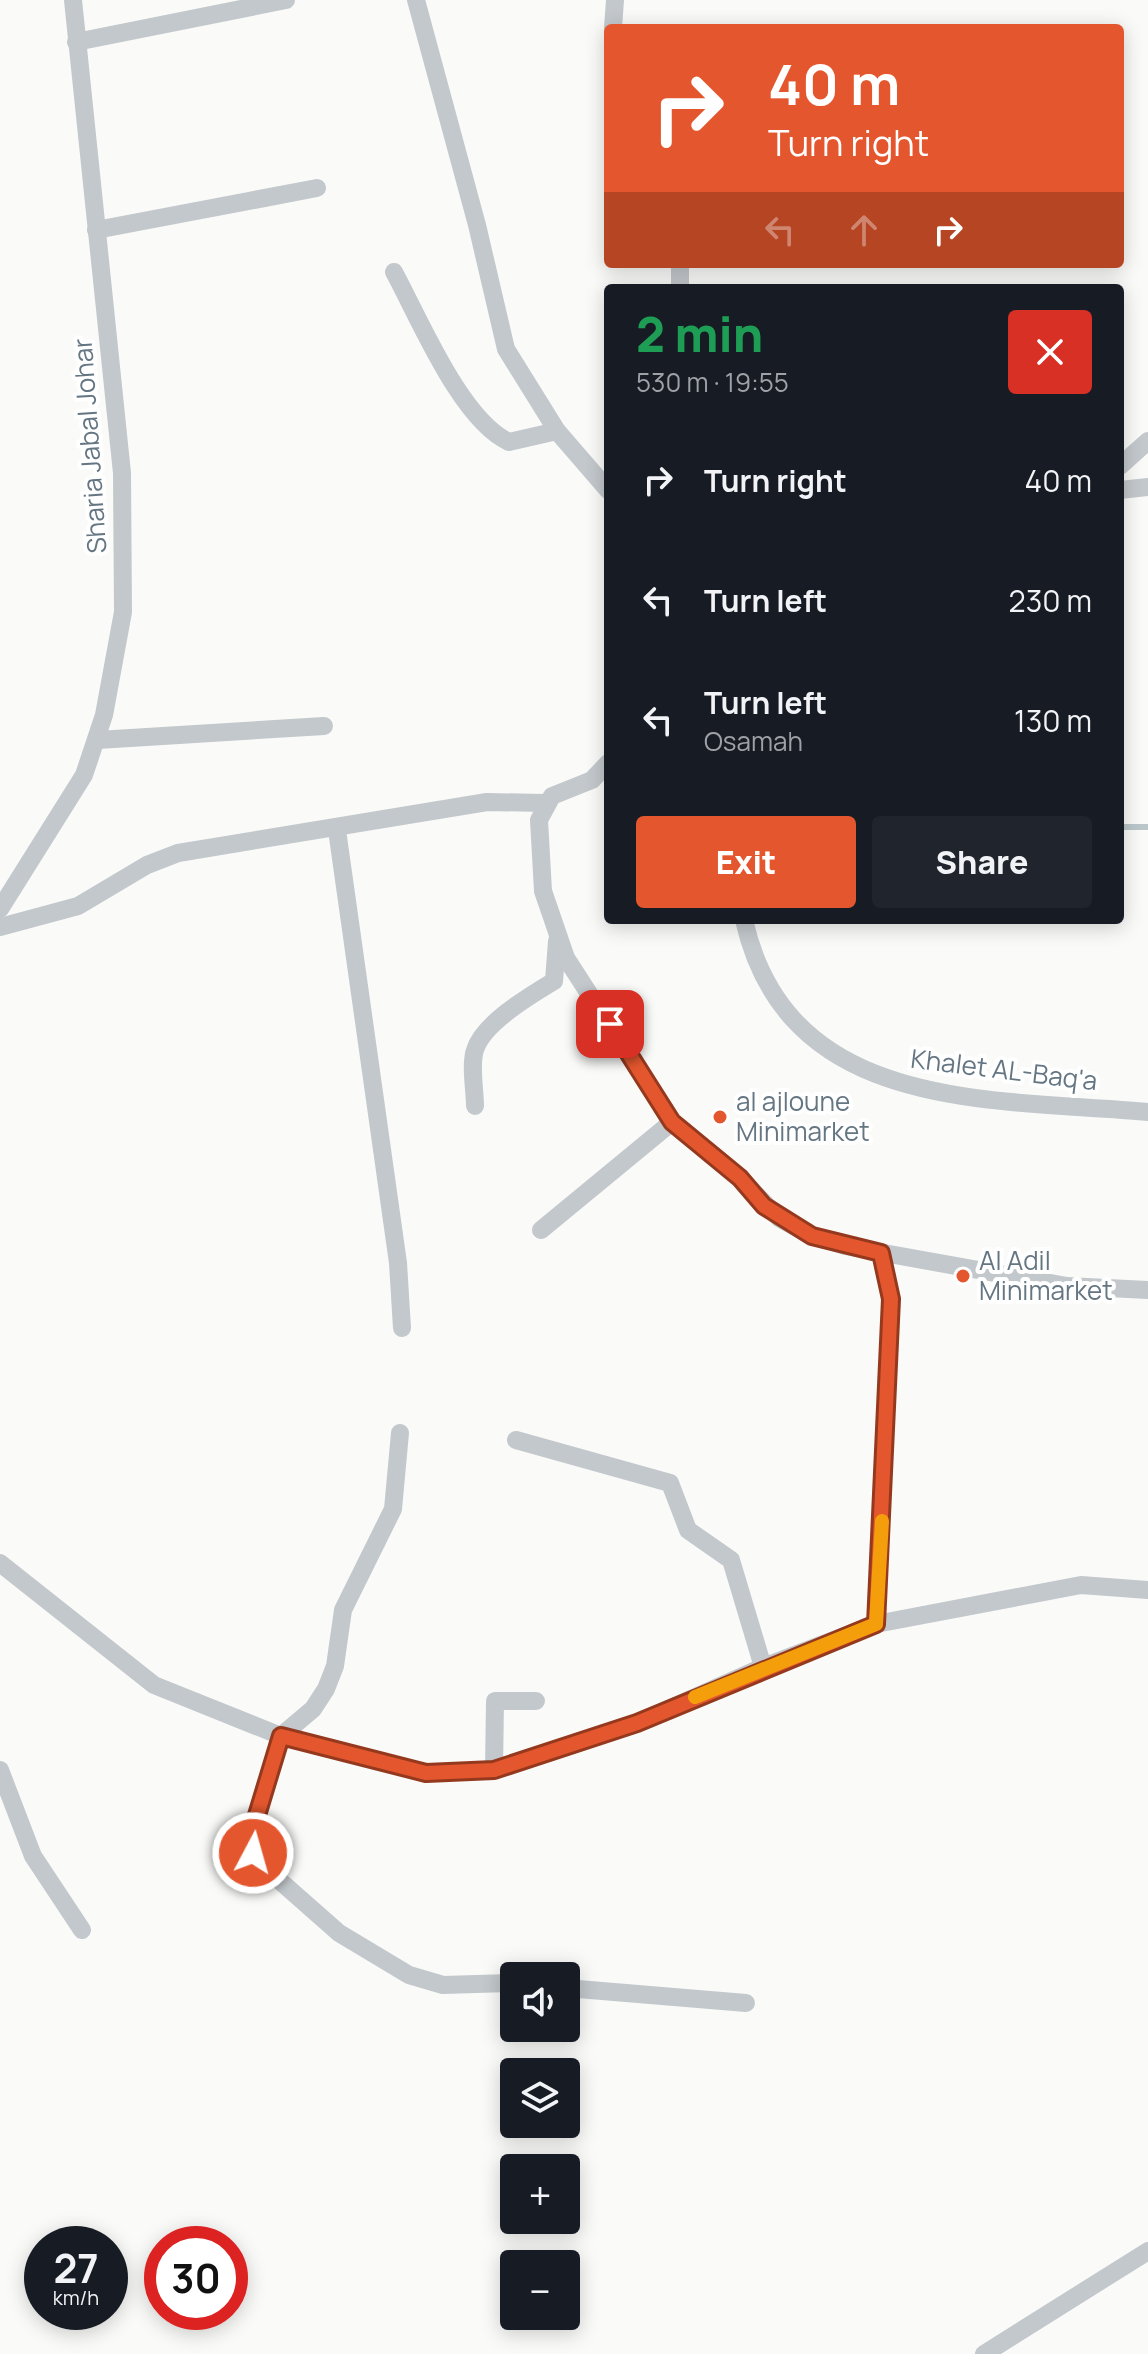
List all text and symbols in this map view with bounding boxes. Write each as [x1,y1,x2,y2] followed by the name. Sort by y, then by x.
[768,45,900,122] text: 40 m
[636,56,740,160] icon: right
[768,118,929,167] text: Turn right
[758,208,802,252] icon: left
[842,208,886,252] icon: ahead
[926,208,970,252] icon: right
[636,301,763,366] text: 2 min
[1008,310,1092,394] button: close
[64,337,114,555] street label: Sharia Jabal Johar
[636,364,789,400] text: 530 m · 19:55
[636,458,680,502] icon: right
[704,460,847,501] text: Turn right
[1025,460,1092,501] text: 40 m
[636,578,680,622] icon: left
[704,580,827,621] text: Turn left
[1009,580,1092,621] text: 230 m
[704,682,827,723] text: Turn left
[636,698,680,742] icon: left
[1014,700,1092,741] text: 130 m
[704,723,803,759] text: Osamah
[636,816,856,908] button: Exit
[872,816,1092,908] button: Share
[576,990,644,1058] pin
[588,1002,632,1046] icon: arrive
[909,1040,1100,1098] street label: Khalet AL-Baq'a
[736,1083,870,1149] place label: al ajloune Minimarket
[711,1108,729,1126] marker: al ajloune Minimarket
[979,1242,1113,1308] place label: Al Adil Minimarket
[954,1267,972,1285] marker: Al Adil Minimarket
[211,1811,295,1895] position arrow
[500,1962,580,2330] map controls
[500,1962,580,2042] button: sound
[500,2058,580,2138] button: layers
[500,2154,580,2234] button: +
[144,2226,248,2330] speed limit sign: 30
[53,2240,99,2295] text: 27
[500,2250,580,2330] button: −
[53,2284,99,2311] text: km/h

